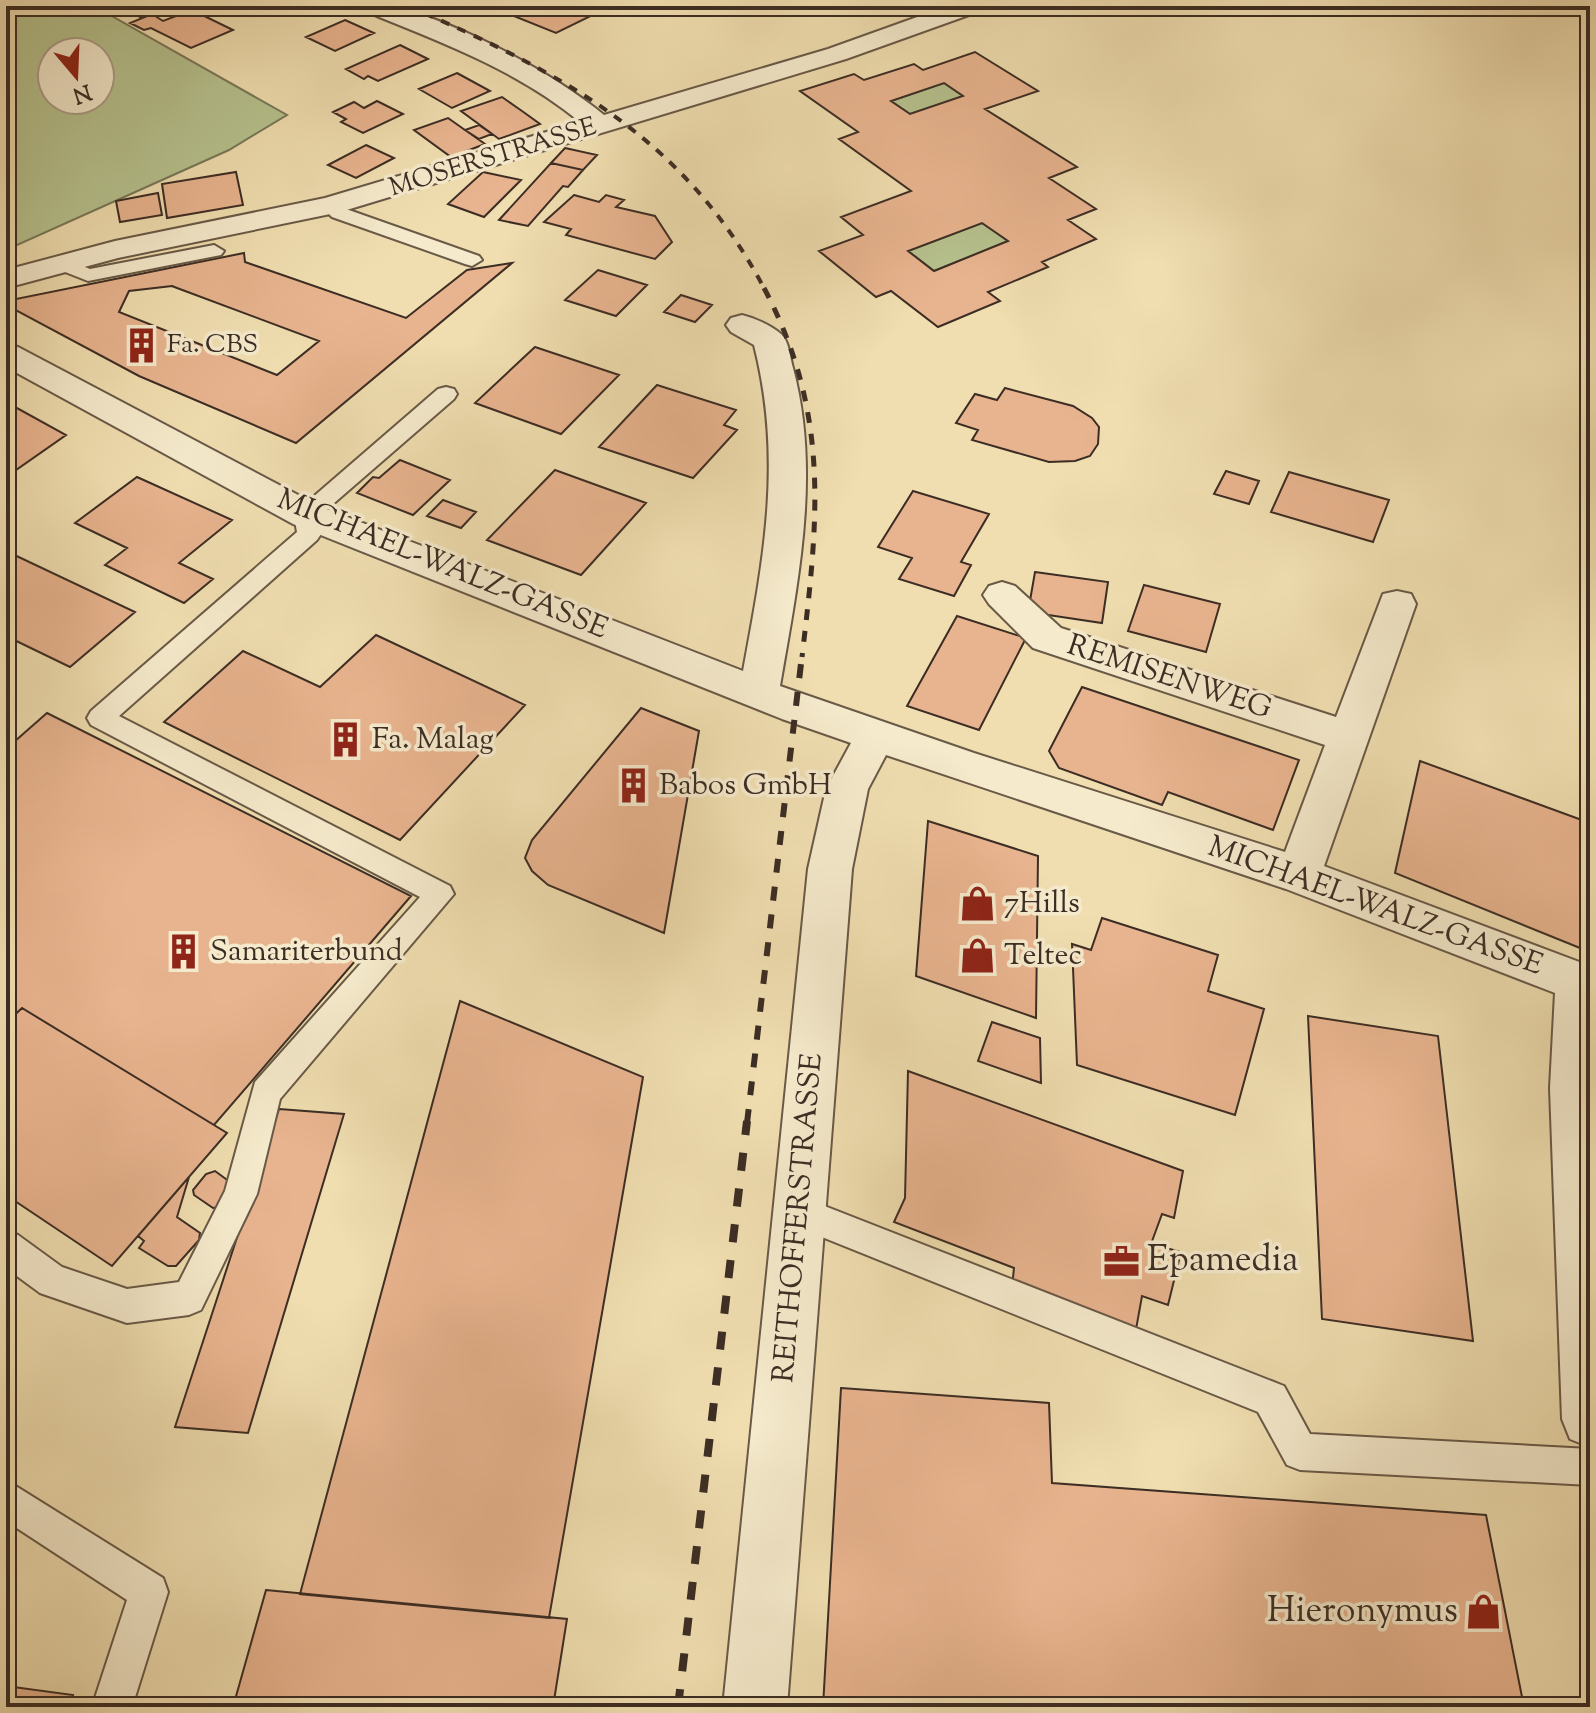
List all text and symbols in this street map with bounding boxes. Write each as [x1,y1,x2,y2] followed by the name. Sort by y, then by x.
[36,36,116,116] north arrow
[68,74,95,110] text: N
[385,109,601,207] street label: MOSERSTRASSE
[122,326,160,364] building icon: Fa. CBS
[167,327,258,364] place label: Fa. CBS
[270,479,614,651] street label: MICHAEL-WALZ-GASSE
[1061,625,1277,731] street label: REMISENWEG
[372,719,494,762] place label: Fa. Malag
[327,721,365,759] building icon: Fa. Malag
[659,765,832,808] place label: Babos GmbH
[614,767,652,805] building icon: Babos GmbH
[1202,826,1548,988] street label: MICHAEL-WALZ-GASSE
[1004,883,1080,926] place label: 7Hills
[959,885,997,923] shop icon: 7Hills
[210,931,403,974] place label: Samariterbund
[165,933,203,971] building icon: Samariterbund
[1004,935,1082,978] place label: Teltec
[959,937,997,975] shop icon: Teltec
[763,1051,835,1385] street label: REITHOFFERSTRASSE
[1147,1235,1299,1287] place label: Epamedia
[1102,1242,1140,1280] office icon: Epamedia
[1267,1586,1458,1638] place label: Hieronymus
[1465,1593,1503,1631] shop icon: Hieronymus

